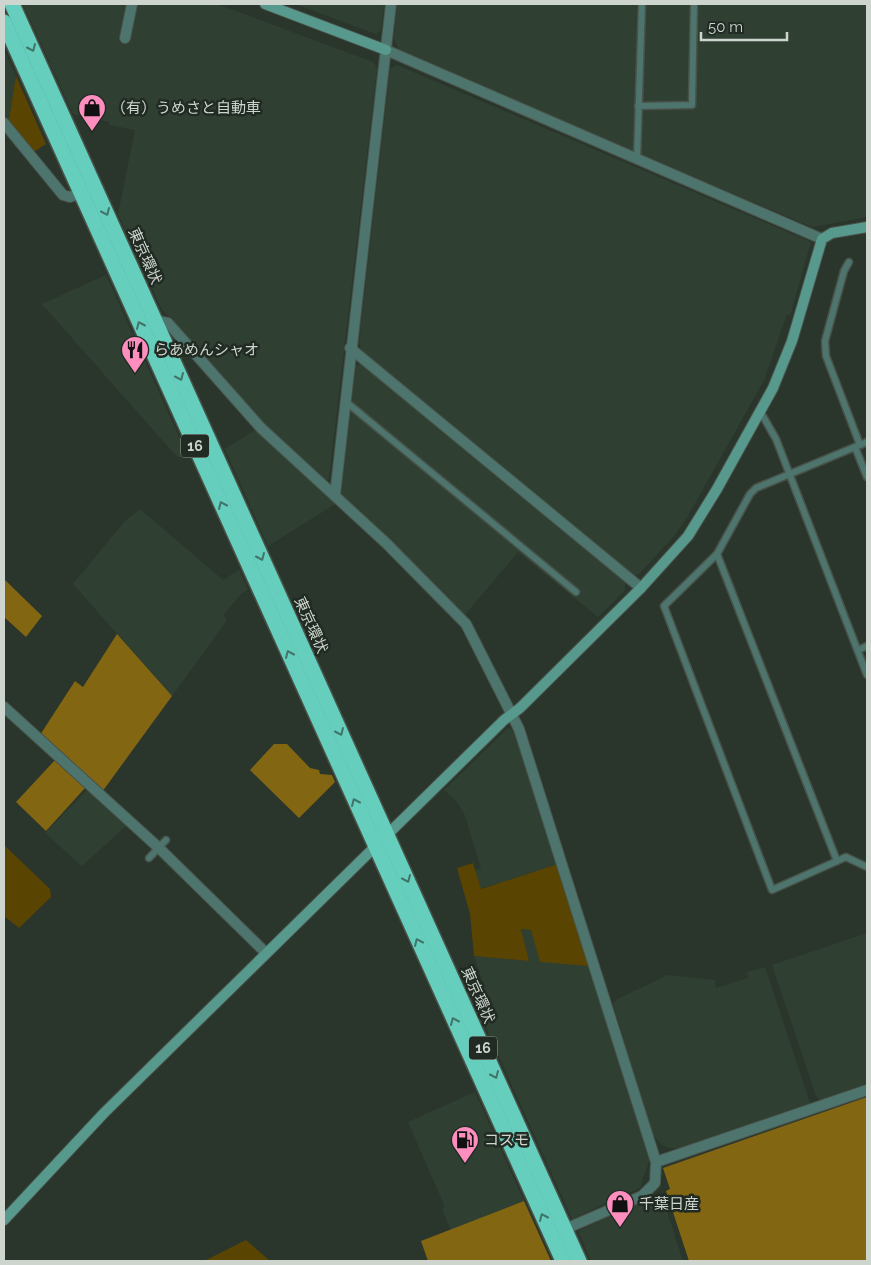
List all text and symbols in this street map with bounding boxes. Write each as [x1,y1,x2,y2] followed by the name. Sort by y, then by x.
[701,10,787,42] scale bar
[708,18,743,36] text: 50 m
[26,43,37,52] one-way arrow
[77,93,107,132] shop icon: （有）うめさと自動車
[111,99,261,117] place label: （有）うめさと自動車
[100,207,111,216] one-way arrow
[125,225,165,287] street label: 東京環状
[136,321,147,330] one-way arrow
[120,335,150,374] restaurant icon: らあめんシャオ
[154,341,259,359] place label: らあめんシャオ
[174,372,184,381] one-way arrow
[181,434,209,458] road number: 16
[217,501,228,510] one-way arrow
[255,552,266,561] one-way arrow
[291,594,331,656] street label: 東京環状
[285,650,295,659] one-way arrow
[334,727,345,736] one-way arrow
[351,798,362,807] one-way arrow
[400,874,411,883] one-way arrow
[414,938,425,947] one-way arrow
[458,964,498,1026] street label: 東京環状
[450,1017,461,1026] one-way arrow
[469,1036,497,1060] road number: 16
[489,1070,500,1079] one-way arrow
[450,1125,480,1164] fuel station icon: コスモ
[484,1131,529,1149] place label: コスモ
[605,1189,635,1228] shop icon: 千葉日産
[639,1195,699,1213] place label: 千葉日産
[538,1213,549,1222] one-way arrow

